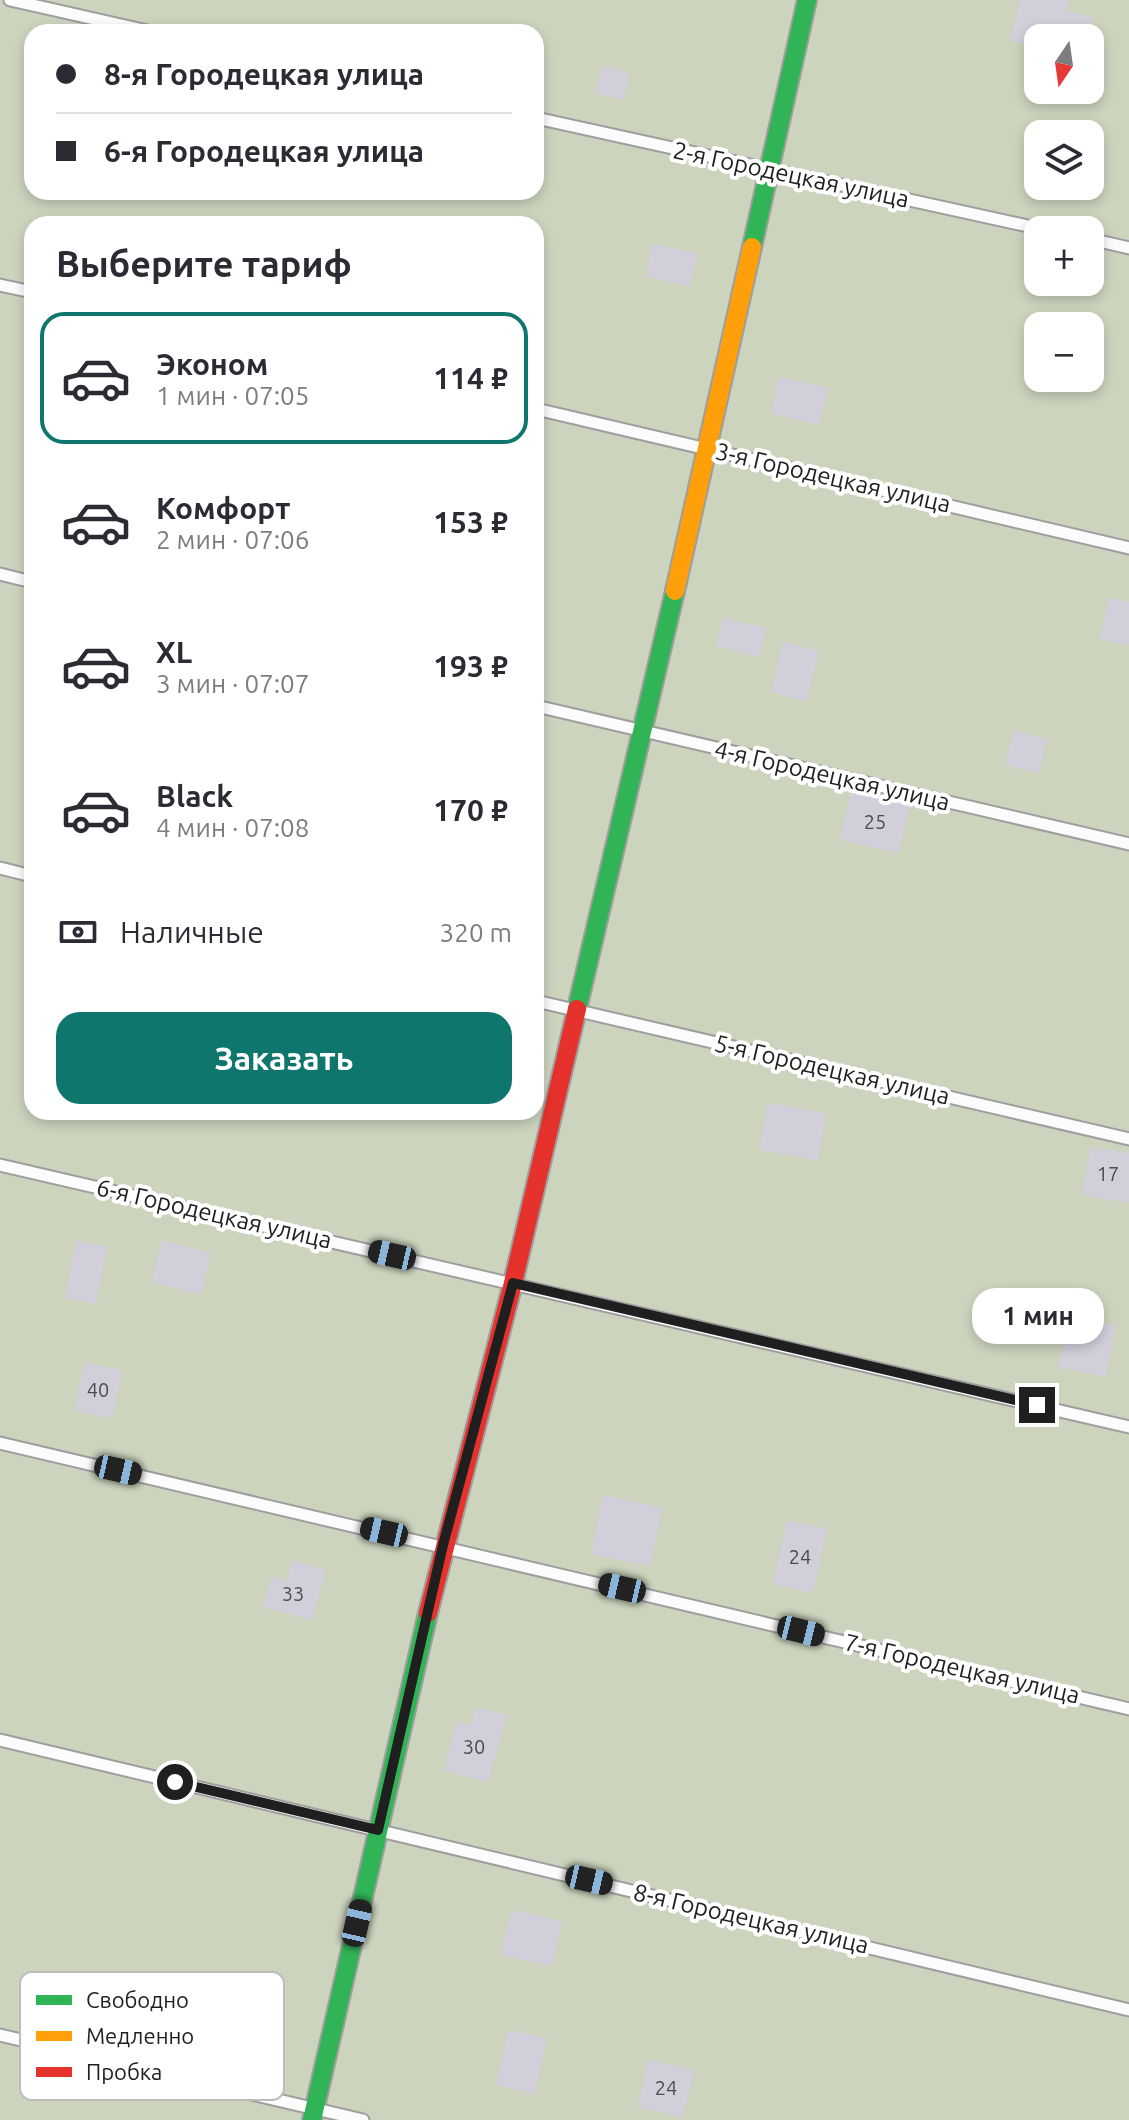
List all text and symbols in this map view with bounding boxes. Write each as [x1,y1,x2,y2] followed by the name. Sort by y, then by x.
[1024,24,1104,104] north arrow
[1024,24,1104,392] map controls
[104,57,424,91] text: 8-я Городецкая улица
[1024,120,1104,200] button: layers
[104,134,424,168] text: 6-я Городецкая улица
[671,136,912,213] street label: 2-я Городецкая улица
[1024,216,1104,296] button: +
[56,243,352,284] text: Выберите тариф
[1024,312,1104,392] button: −
[60,342,132,414] icon: car
[156,347,268,381] text: Эконом
[433,361,508,395] text: 114 ₽
[156,381,309,410] text: 1 мин · 07:05
[713,437,953,518] street label: 3-я Городецкая улица
[60,486,132,558] icon: car
[156,491,290,525] text: Комфорт
[433,505,508,539] text: 153 ₽
[156,525,309,554] text: 2 мин · 07:06
[60,630,132,702] icon: car
[156,635,192,669] text: XL
[433,649,508,683] text: 193 ₽
[156,669,309,698] text: 3 мин · 07:07
[712,735,952,816] street label: 4-я Городецкая улица
[60,774,132,846] icon: car
[156,779,233,813] text: Black
[433,793,508,827] text: 170 ₽
[864,810,886,833] house number: 25
[156,813,309,842] text: 4 мин · 07:08
[56,910,100,954] icon: cash
[120,915,264,949] text: Наличные
[440,918,512,947] text: 320 m
[56,1012,512,1104] button: Заказать
[712,1029,952,1110] street label: 5-я Городецкая улица
[1097,1162,1119,1185] house number: 17
[94,1173,334,1254] street label: 6-я Городецкая улица
[366,1238,418,1272] car
[971,1289,1103,1345] callout: 1 мин
[1002,1301,1074,1330] text: 1 мин
[87,1378,109,1401] house number: 40
[1019,1387,1055,1423] route end
[92,1453,144,1487] car
[358,1515,410,1549] car
[789,1545,811,1568] house number: 24
[596,1571,648,1605] car
[282,1582,304,1605] house number: 33
[775,1614,827,1648] car
[842,1628,1082,1709] street label: 7-я Городецкая улица
[463,1735,485,1758] house number: 30
[157,1764,193,1800] route start
[563,1863,615,1897] car
[631,1878,871,1959] street label: 8-я Городецкая улица
[340,1897,374,1949] car
[20,1972,284,2100] legend
[86,1987,189,2012] text: Свободно
[86,2023,194,2048] text: Медленно
[86,2059,162,2084] text: Пробка
[655,2076,677,2099] house number: 24

